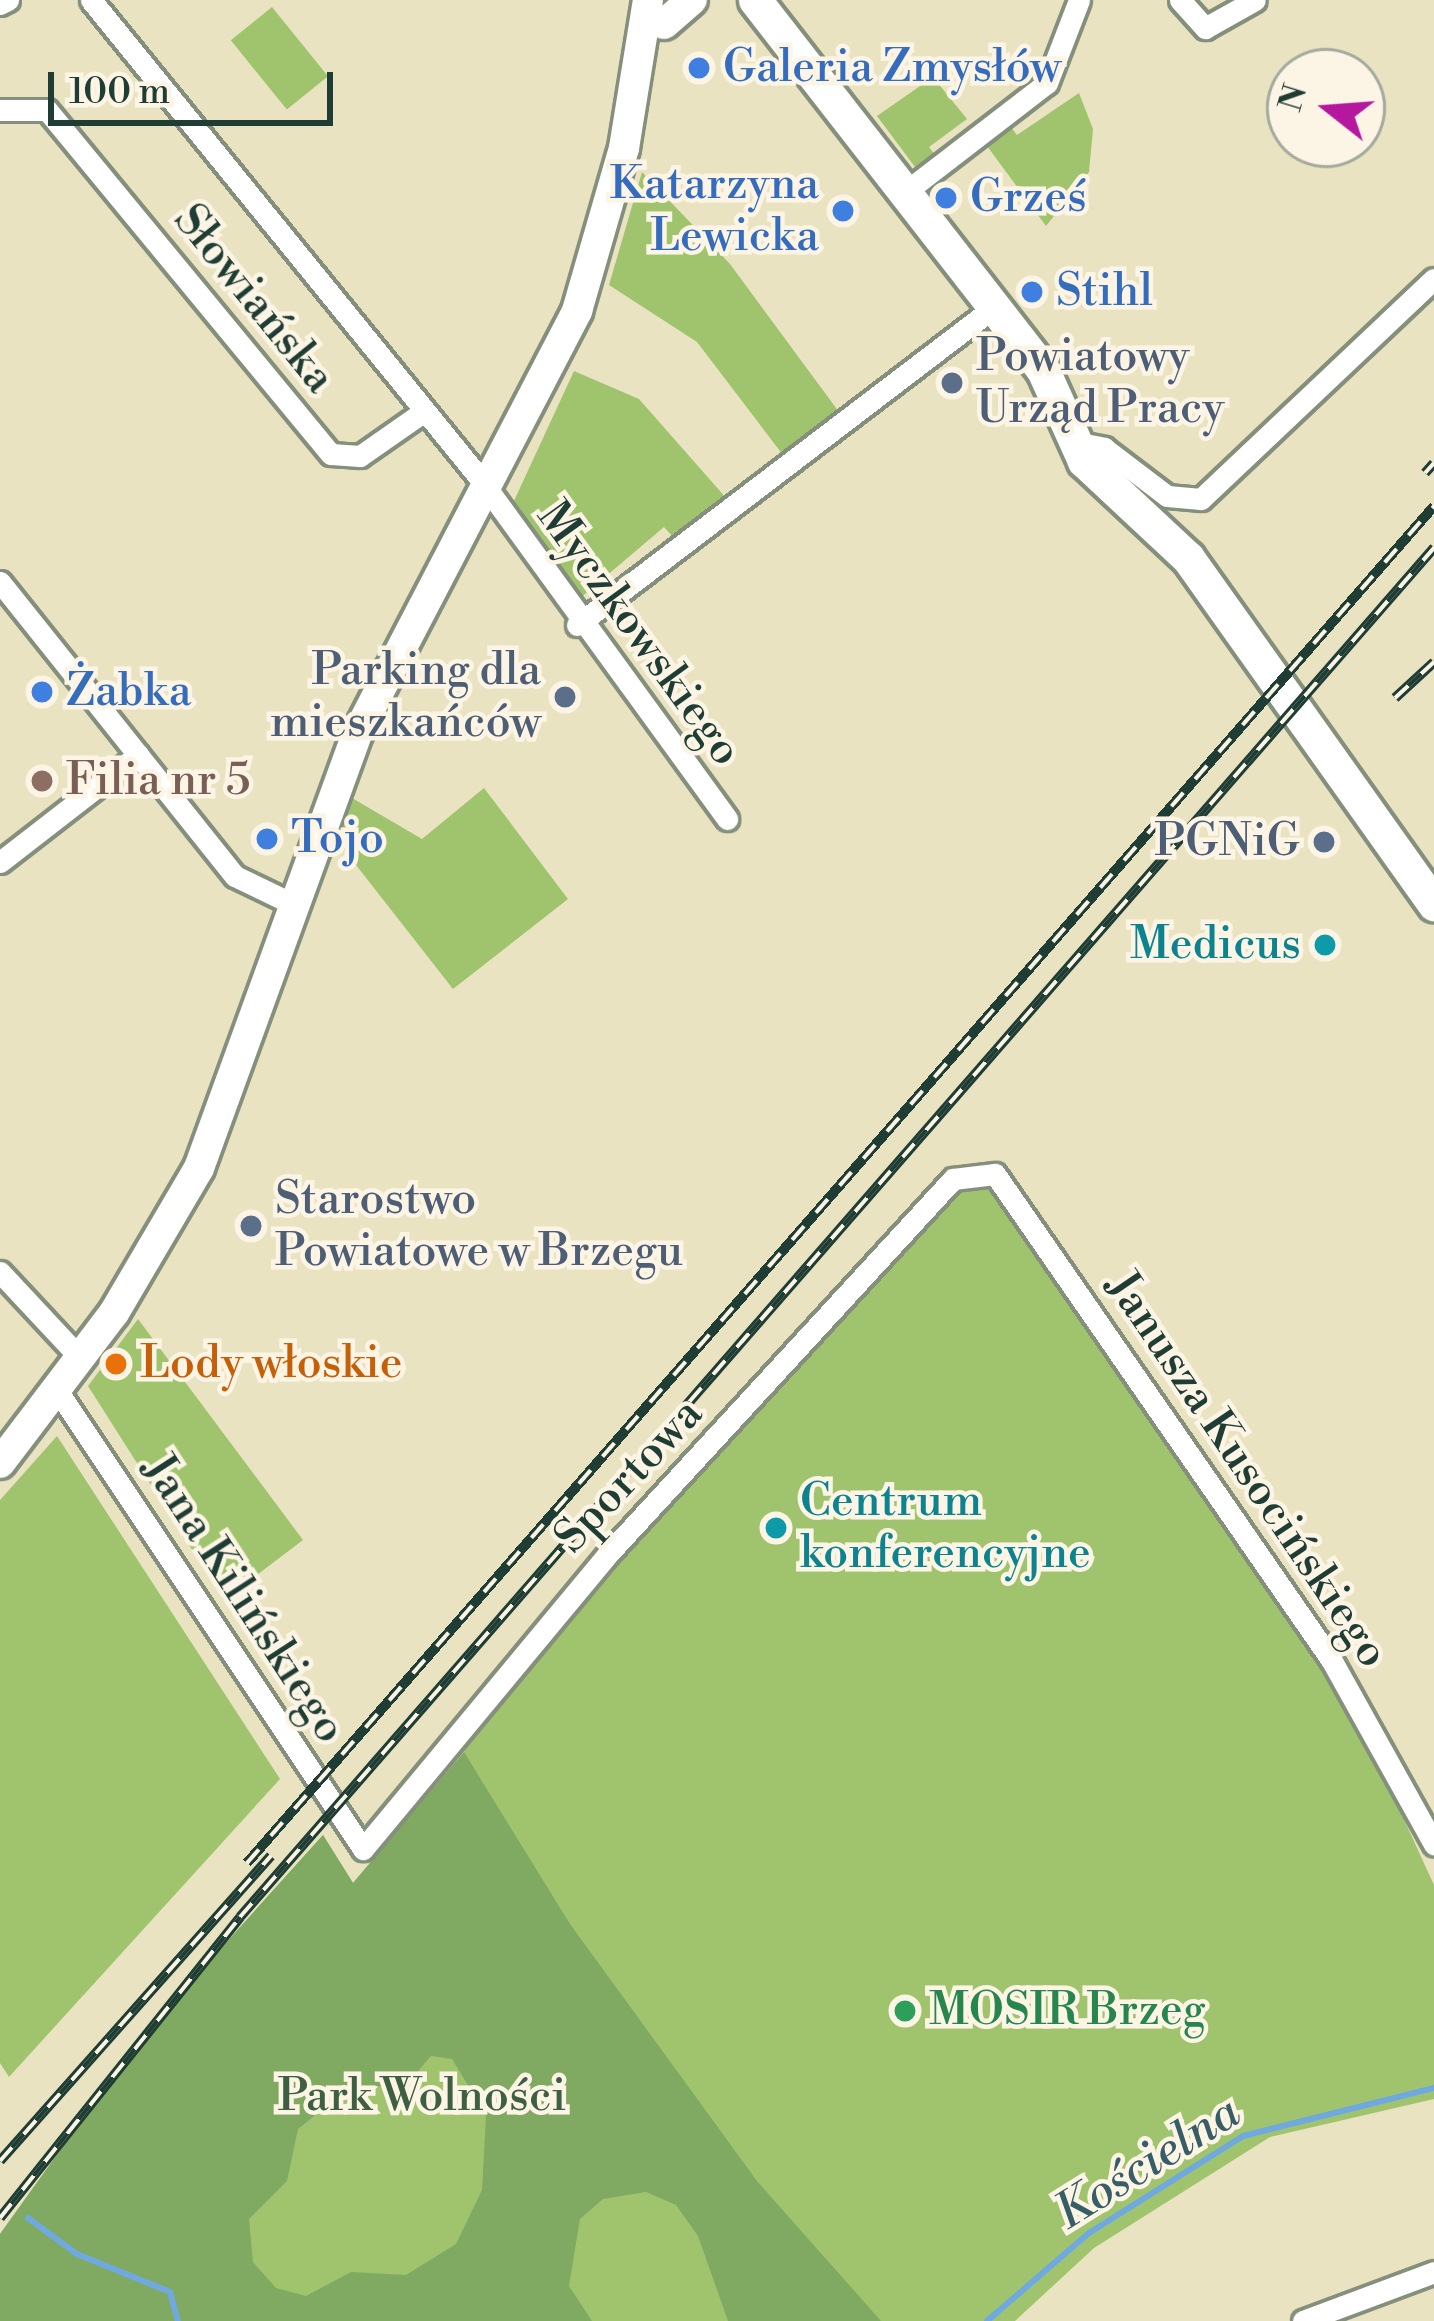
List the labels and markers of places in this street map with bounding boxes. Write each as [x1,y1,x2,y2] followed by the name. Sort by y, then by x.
[723,41,1061,95] place label: Galeria Zmysłów
[686,55,712,81] marker: Galeria Zmysłów
[610,158,819,264] place label: Katarzyna Lewicka
[970,171,1087,225] place label: Grześ
[933,185,959,211] marker: Grześ
[830,198,856,224] marker: Katarzyna Lewicka
[1056,265,1153,319] place label: Stihl
[1019,279,1045,305] marker: Stihl
[976,330,1224,436] place label: Powiatowy Urząd Pracy
[939,370,965,396] marker: Powiatowy Urząd Pracy
[270,644,541,750] place label: Parking dla mieszkańców
[66,665,191,719] place label: Żabka
[29,679,55,705] marker: Żabka
[552,684,578,710] marker: Parking dla mieszkańców
[66,754,250,808] place label: Filia nr 5
[29,768,55,794] marker: Filia nr 5
[291,812,384,866] place label: Tojo
[1155,815,1300,869] place label: PGNiG
[254,826,280,852] marker: Tojo
[1311,829,1337,855] marker: PGNiG
[1130,918,1301,972] place label: Medicus
[1312,932,1338,958] marker: Medicus
[275,1173,683,1279] place label: Starostwo Powiatowe w Brzegu
[238,1213,264,1239] marker: Starostwo Powiatowe w Brzegu
[140,1337,403,1391] place label: Lody włoskie
[103,1351,129,1377] marker: Lody włoskie
[800,1475,1091,1581] place label: Centrum konferencyjne
[763,1515,789,1541] marker: Centrum konferencyjne
[929,1984,1206,2038] place label: MOSIR Brzeg
[892,1998,918,2024] marker: MOSIR Brzeg

